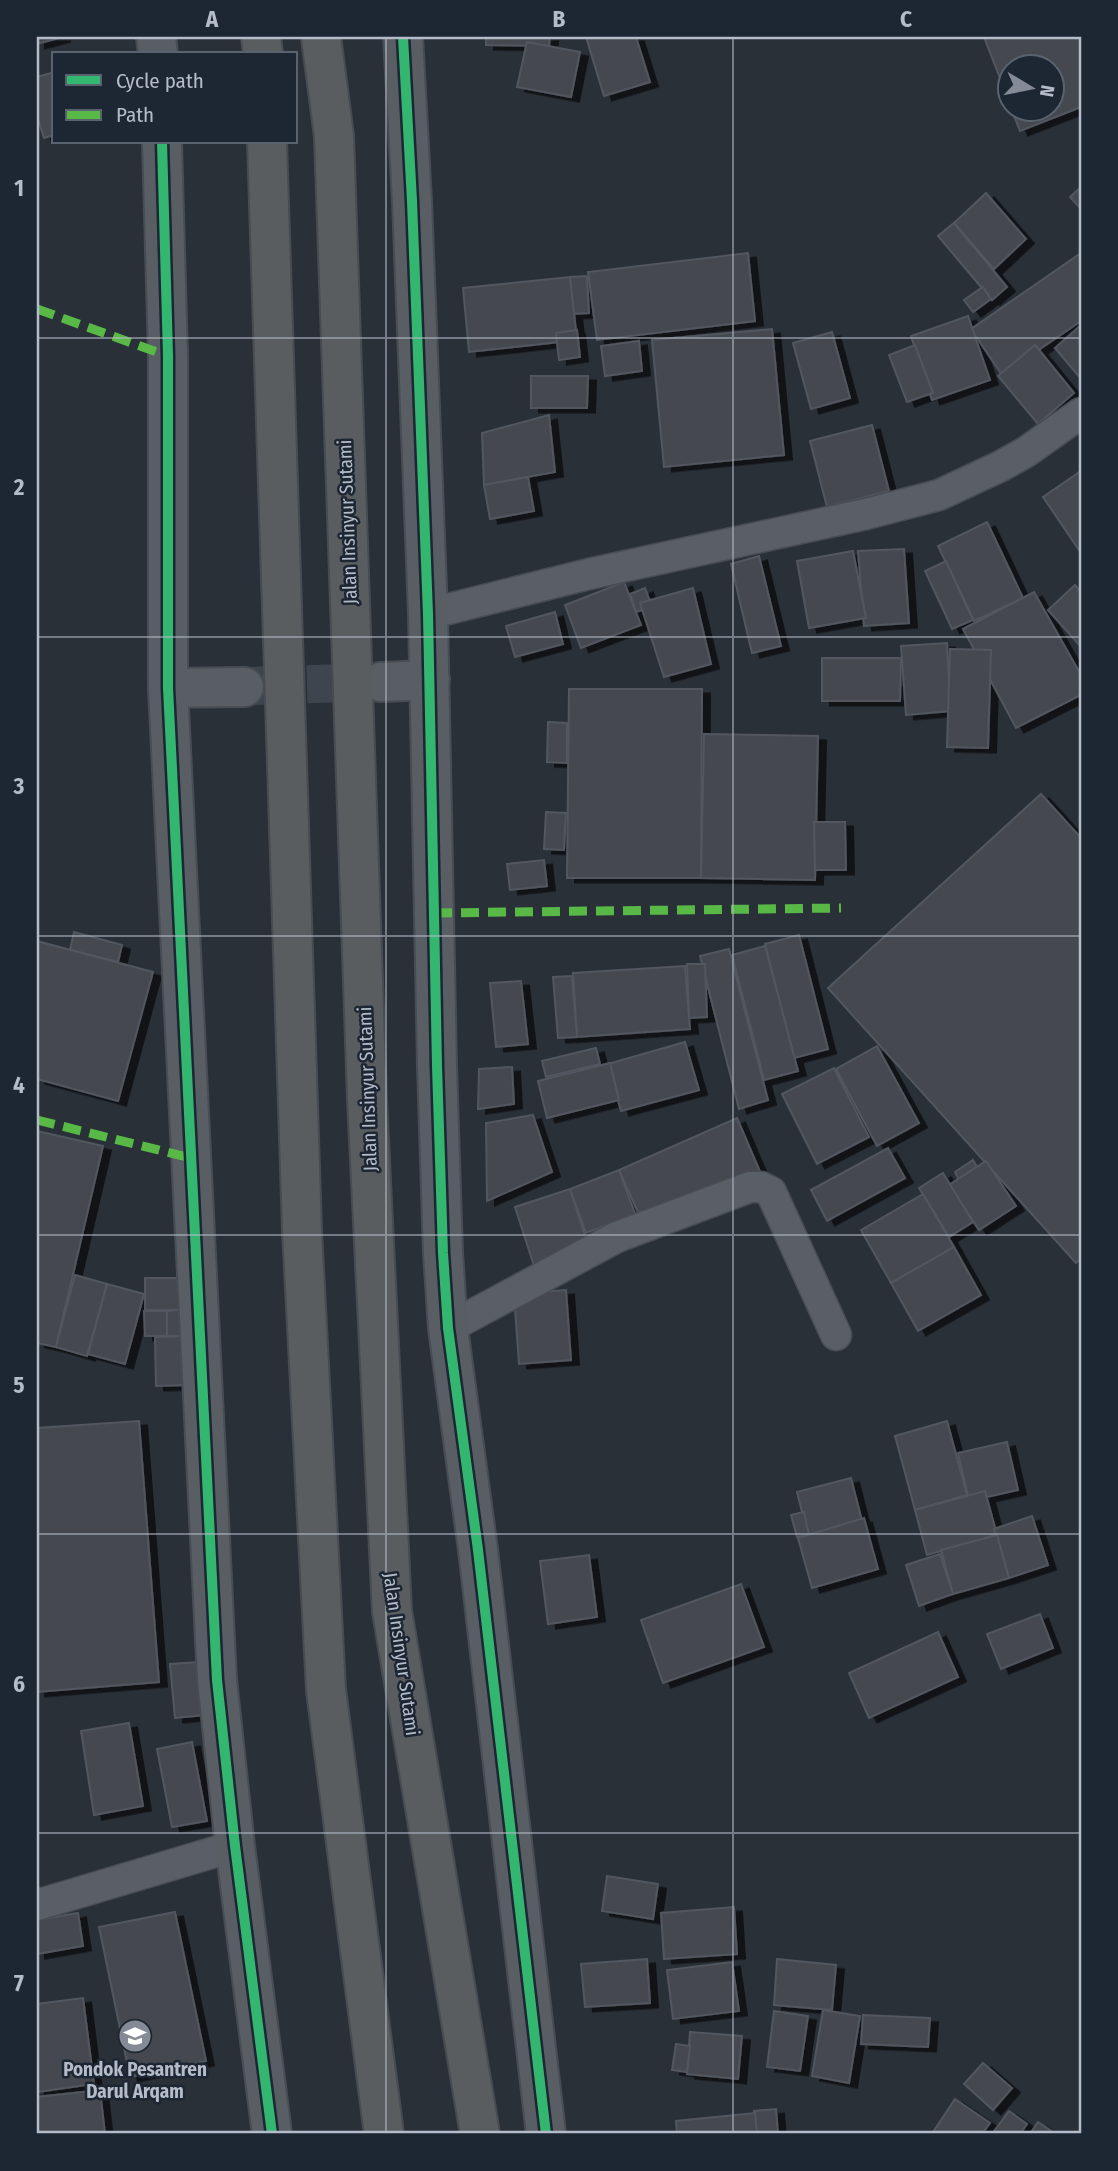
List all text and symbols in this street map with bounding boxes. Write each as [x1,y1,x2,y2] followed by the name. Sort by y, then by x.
[205,5,219,33] text: A
[553,5,566,33] text: B
[900,5,912,33] text: C
[52,52,298,144] legend
[996,52,1066,122] north arrow
[116,68,204,94] text: Cycle path
[1035,83,1060,98] text: N
[116,102,154,128] text: Path
[14,174,24,202] text: 1
[333,439,362,605] street label: Jalan Insinyur Sutami
[13,473,25,501] text: 2
[13,772,25,800] text: 3
[353,1006,382,1172] street label: Jalan Insinyur Sutami
[13,1071,25,1099] text: 4
[13,1371,25,1399] text: 5
[379,1571,424,1737] street label: Jalan Insinyur Sutami
[13,1670,25,1698] text: 6
[14,1969,24,1997] text: 7
[116,2017,154,2055] school or university icon: Pondok Pesantren Darul Arqam
[63,2058,207,2103] place label: Pondok Pesantren Darul Arqam

